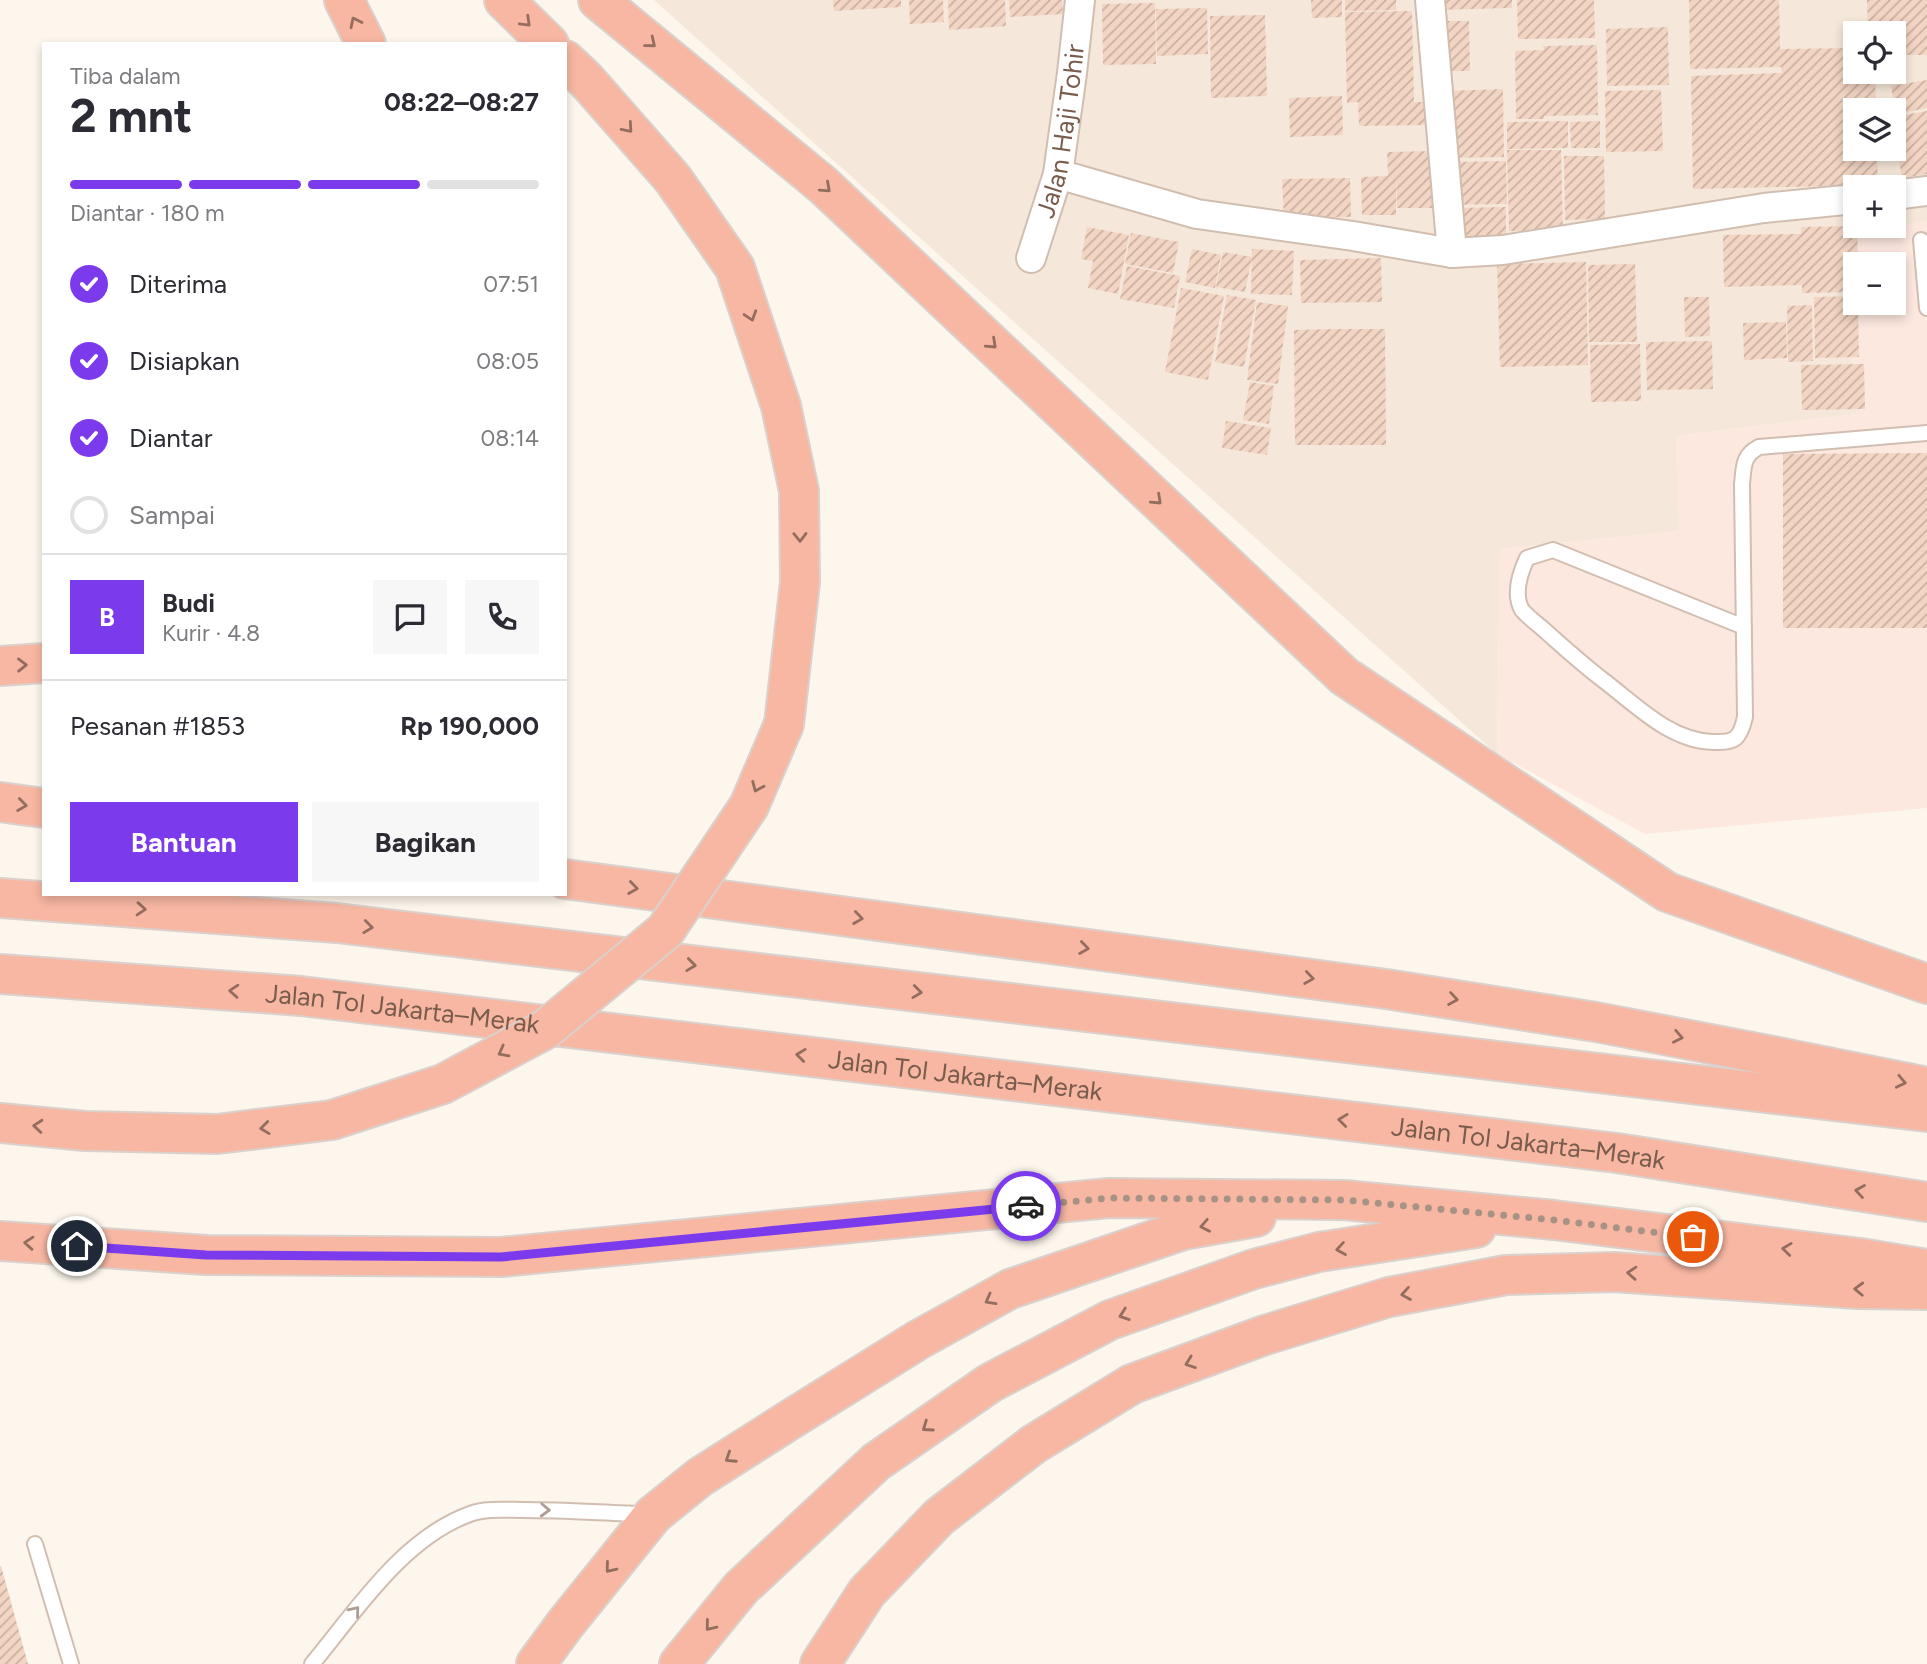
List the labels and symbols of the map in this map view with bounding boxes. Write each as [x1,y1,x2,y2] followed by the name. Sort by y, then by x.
[518,13,531,26] one-way arrow
[349,17,363,29] one-way arrow
[643,35,655,48] one-way arrow
[1029,42,1091,222] street label: Jalan Haji Tohir
[620,119,632,132] one-way arrow
[818,180,831,192] one-way arrow
[743,310,757,322] one-way arrow
[984,336,997,349] one-way arrow
[1149,492,1162,505] one-way arrow
[792,532,808,543] one-way arrow
[17,657,28,673] one-way arrow
[752,780,766,792] one-way arrow
[16,797,28,812] one-way arrow
[627,880,639,895] one-way arrow
[136,901,147,916] one-way arrow
[853,910,864,925] one-way arrow
[362,919,374,934] one-way arrow
[1078,941,1090,956] one-way arrow
[686,958,697,973] one-way arrow
[1303,971,1315,986] one-way arrow
[264,977,542,1040] street label: Jalan Tol Jakarta–Merak
[228,984,239,999] one-way arrow
[912,984,923,999] one-way arrow
[1447,991,1459,1006] one-way arrow
[1672,1029,1684,1044] one-way arrow
[827,1043,1105,1108] street label: Jalan Tol Jakarta–Merak
[498,1044,510,1057] one-way arrow
[795,1048,807,1063] one-way arrow
[1895,1073,1907,1088] one-way arrow
[1390,1110,1668,1176] street label: Jalan Tol Jakarta–Merak
[1337,1112,1349,1127] one-way arrow
[32,1119,43,1134] one-way arrow
[259,1120,270,1135] one-way arrow
[991,1171,1061,1241] courier
[1854,1184,1865,1199] one-way arrow
[1663,1207,1723,1267] pin
[47,1216,107,1276] pin
[1199,1218,1211,1233] one-way arrow
[24,1236,35,1251] one-way arrow
[1335,1241,1347,1256] one-way arrow
[1781,1241,1793,1256] one-way arrow
[1626,1266,1637,1281] one-way arrow
[1853,1281,1864,1297] one-way arrow
[1400,1285,1412,1300] one-way arrow
[985,1292,997,1305] one-way arrow
[1118,1307,1130,1321] one-way arrow
[1184,1354,1196,1368] one-way arrow
[922,1419,935,1431] one-way arrow
[725,1449,738,1462] one-way arrow
[540,1503,551,1518] one-way arrow
[606,1559,618,1572] one-way arrow
[347,1606,360,1618] one-way arrow
[706,1619,719,1631] one-way arrow

